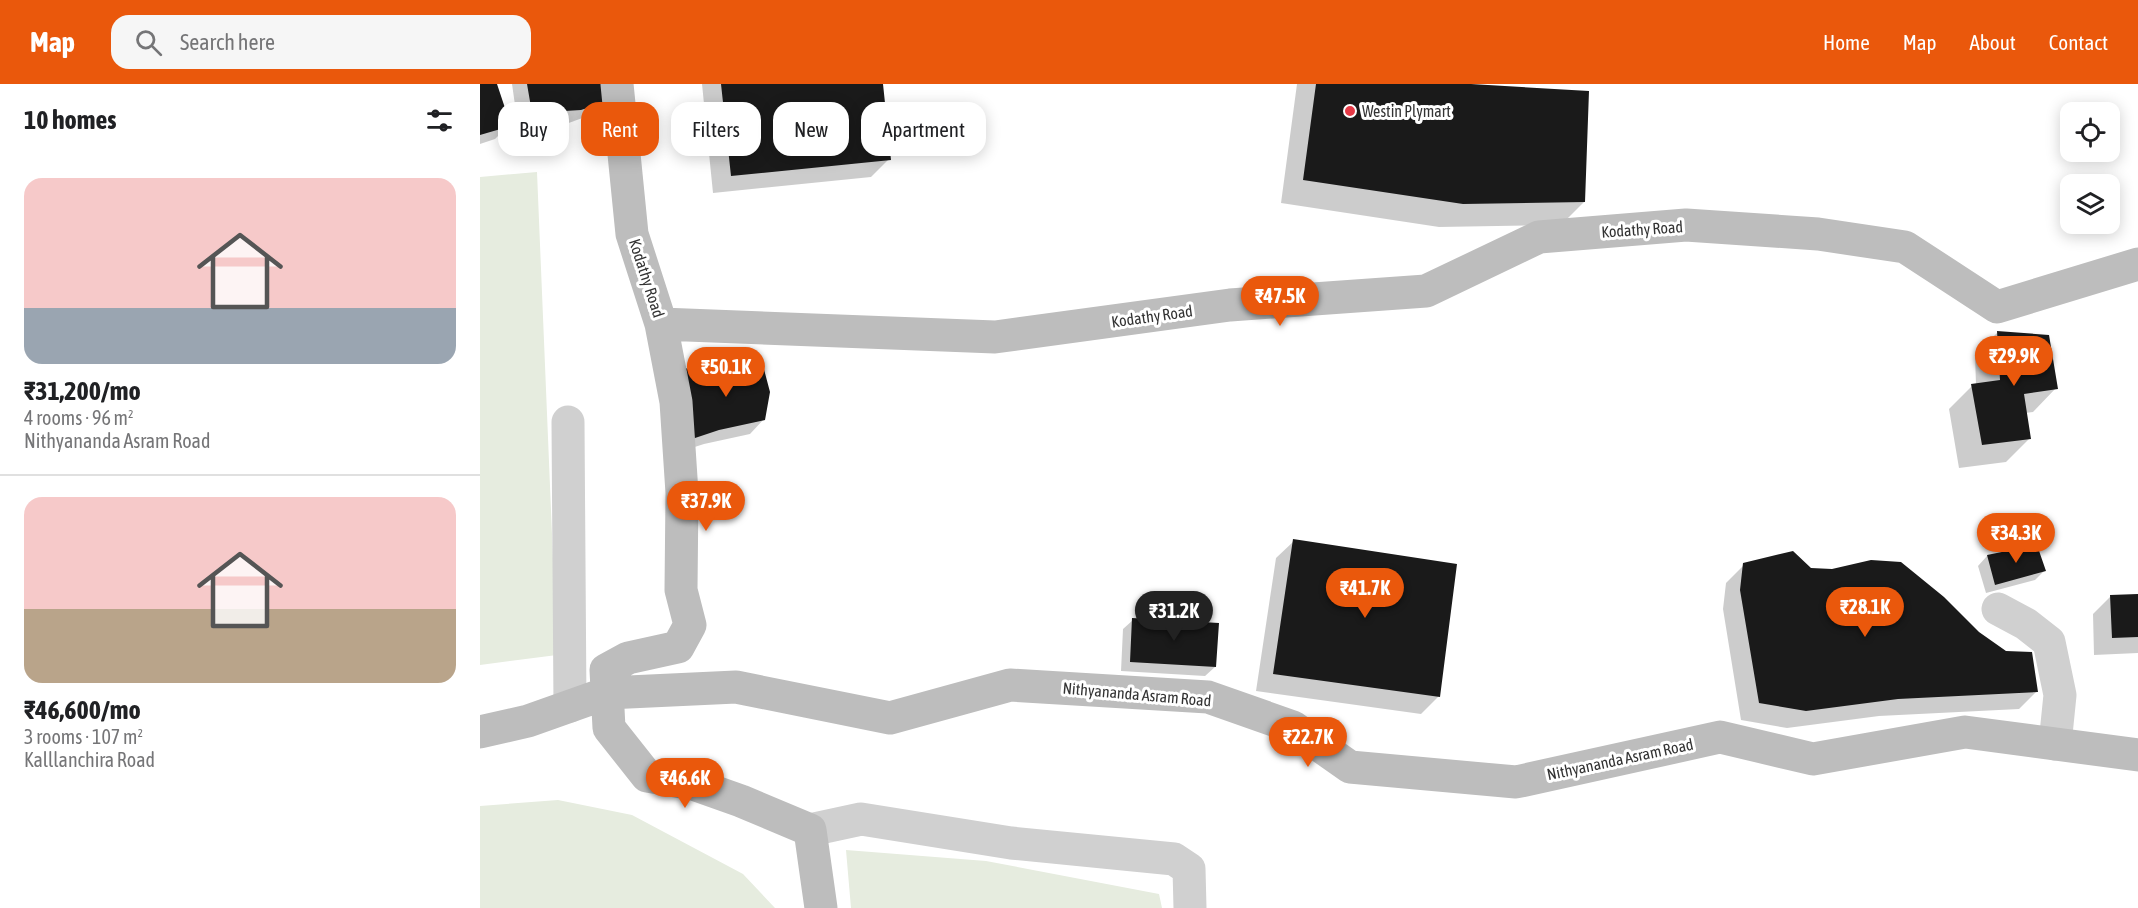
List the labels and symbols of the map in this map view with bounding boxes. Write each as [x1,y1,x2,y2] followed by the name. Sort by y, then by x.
[1362,102,1451,121] place label: Westin Plymart
[1343,104,1357,118] marker: Westin Plymart
[1601,217,1683,242] street label: Kodathy Road
[625,236,668,320] street label: Kodathy Road
[1231,276,1329,327] pin: ₹47.5K
[1110,301,1194,332] street label: Kodathy Road
[1965,336,2063,387] pin: ₹29.9K
[677,347,775,398] pin: ₹50.1K
[657,481,755,532] pin: ₹37.9K
[1967,513,2065,564] pin: ₹34.3K
[1316,568,1414,619] pin: ₹41.7K
[1816,587,1914,638] pin: ₹28.1K
[1125,591,1223,642] pin: ₹31.2K
[1062,679,1212,710] street label: Nithyananda Asram Road
[1259,717,1357,768] pin: ₹22.7K
[1545,735,1695,784] street label: Nithyananda Asram Road
[636,758,734,809] pin: ₹46.6K

